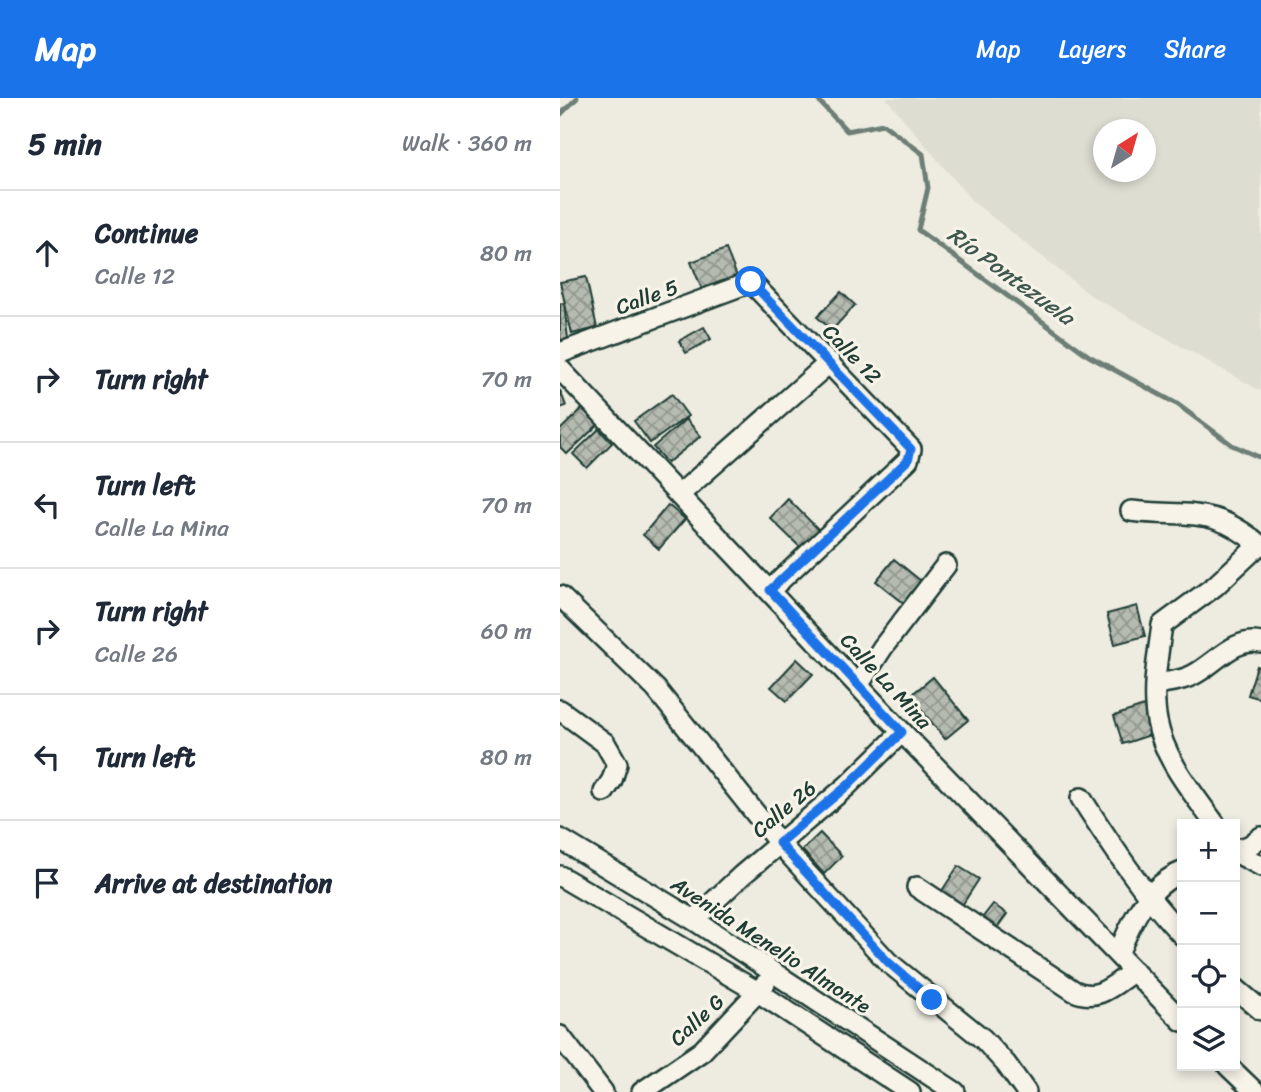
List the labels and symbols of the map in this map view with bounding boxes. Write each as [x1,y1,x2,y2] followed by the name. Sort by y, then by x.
[1093,119,1156,182] north arrow
[938,215,1086,338] water label: Río Pontezuela
[735,266,766,297] route start
[610,268,684,326] street label: Calle 5
[813,315,891,393] street label: Calle 12
[830,623,942,739] street label: Calle La Mina
[743,770,825,848] street label: Calle 26
[662,865,879,1024] street label: Avenida Menelio Almonte
[660,984,734,1056] street label: Calle G
[916,984,947,1015] route end

